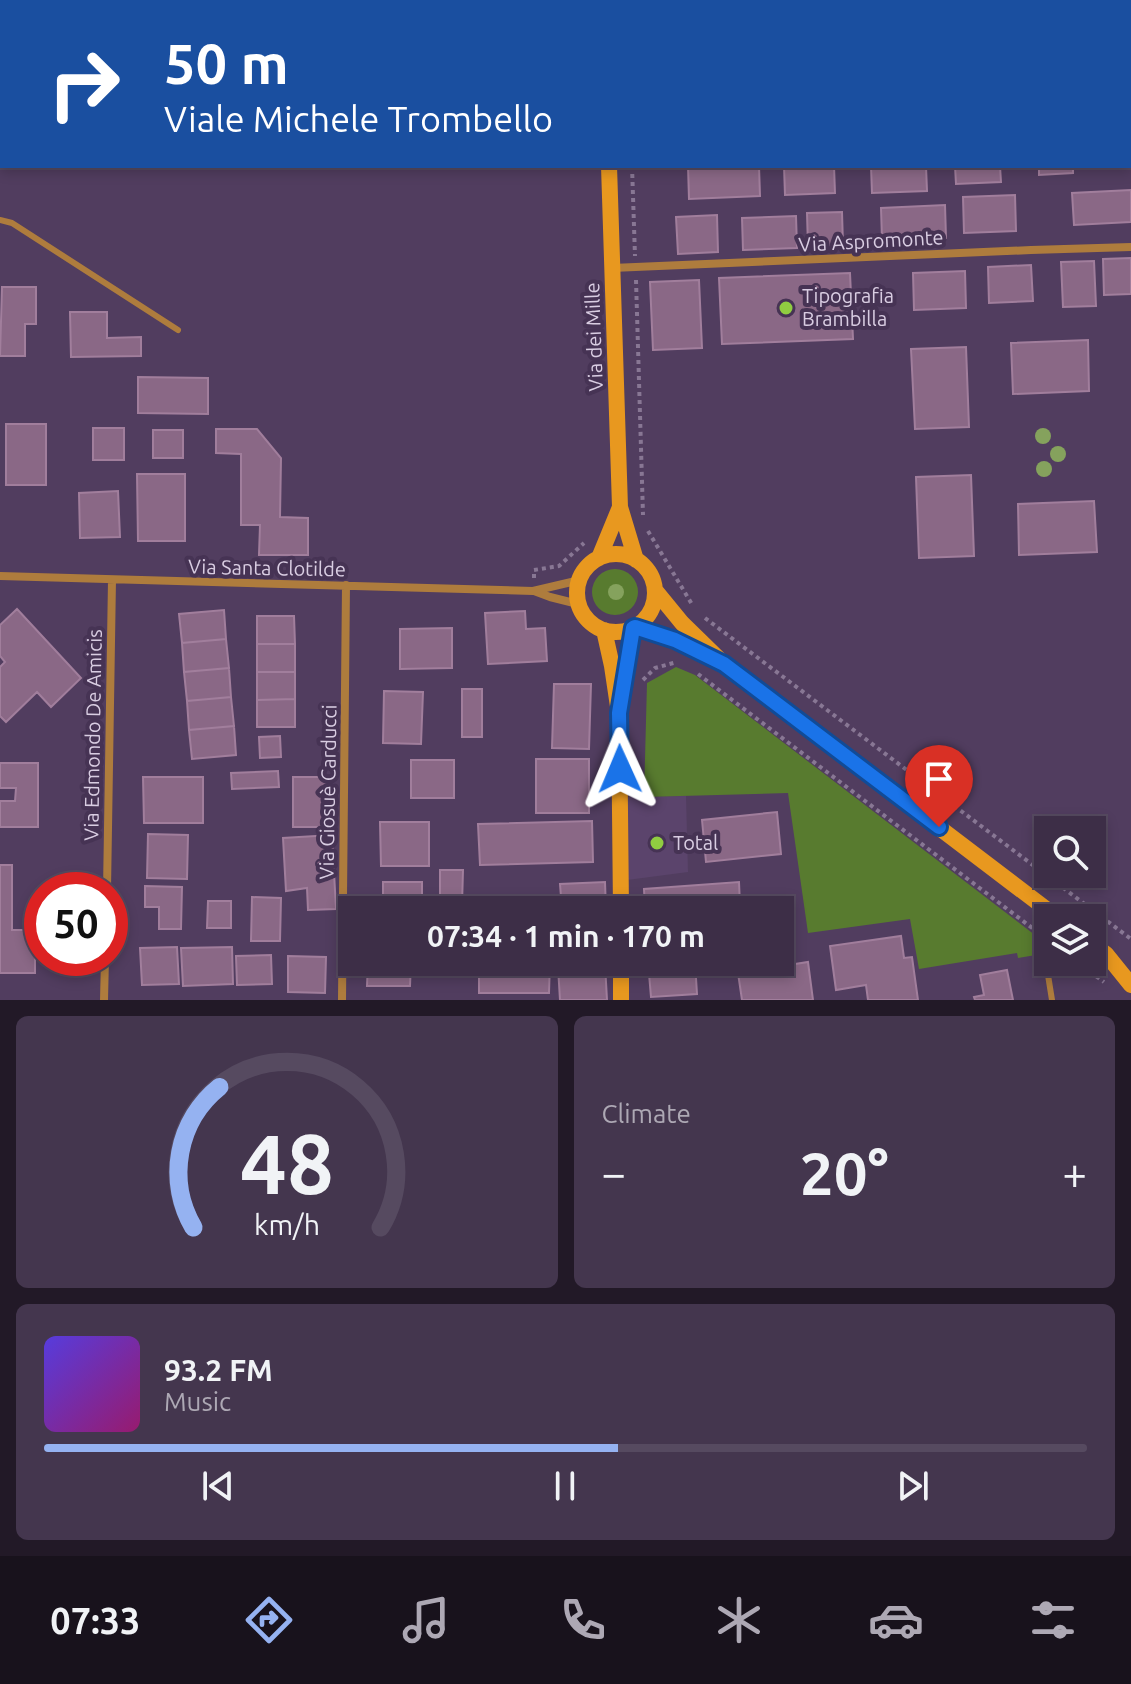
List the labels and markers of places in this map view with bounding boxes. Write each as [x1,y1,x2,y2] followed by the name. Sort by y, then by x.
[802,284,894,330] place label: Tipografia Brambilla
[777,299,795,317] marker: Tipografia Brambilla
[905,745,973,827] pin
[673,831,718,854] place label: Total
[648,834,666,852] marker: Total

